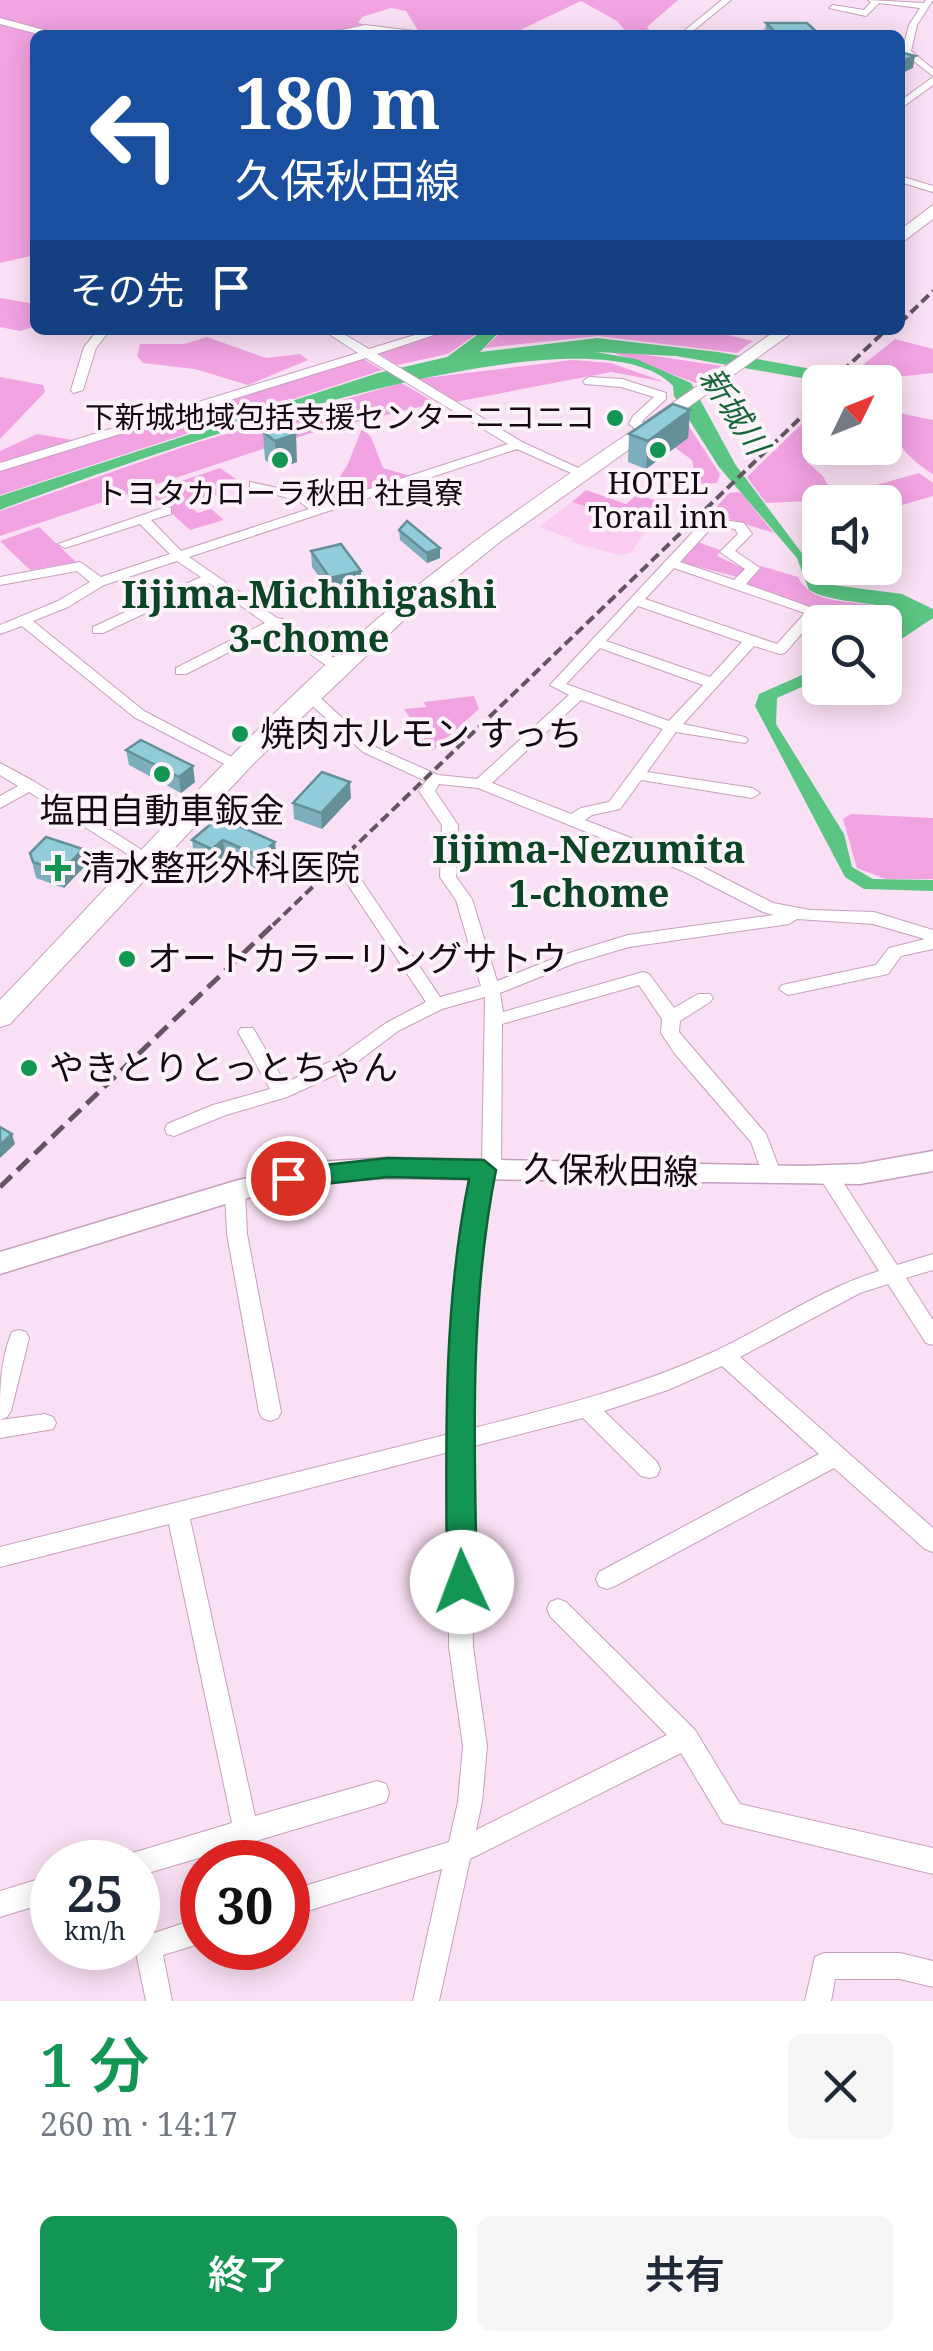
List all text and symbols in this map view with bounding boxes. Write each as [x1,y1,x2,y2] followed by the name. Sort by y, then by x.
[235,54,441,150] text: 180 m
[70,70,200,200] icon: left
[235,149,460,210] text: 久保秋田線
[204,260,259,315] icon: arrive
[70,263,184,315] text: その先
[691,358,781,465] water label: 新城川
[802,365,902,465] north arrow
[802,365,902,705] map controls
[85,396,595,437] place label: 下新城地域包括支援センターニコニコ
[604,407,626,429] marker: 下新城地域包括支援センターニコニコ
[647,439,669,461] marker: HOTEL Torail inn
[269,449,291,471] marker: トヨタカローラ秋田 社員寮
[588,462,728,537] place label: HOTEL Torail inn
[96,472,464,513] place label: トヨタカローラ秋田 社員寮
[802,485,902,585] button: sound
[121,567,497,663] district label: Iijima-Michihigashi 3-chome
[802,605,902,705] button: search
[260,709,583,756] place label: 焼肉ホルモン すっち
[229,723,251,745] marker: 焼肉ホルモン すっち
[151,763,173,785] marker: 塩田自動車鈑金
[39,786,285,833] place label: 塩田自動車鈑金
[432,822,746,918] district label: Iijima-Nezumita 1-chome
[80,843,360,890] place label: 清水整形外科医院
[45,855,71,881] marker: 清水整形外科医院
[147,934,567,981] place label: オートカラーリングサトウ
[116,948,138,970] marker: オートカラーリングサトウ
[49,1043,398,1090] place label: やきとりとっとちゃん
[18,1057,40,1079] marker: やきとりとっとちゃん
[246,1136,331,1221] pin
[523,1144,699,1195] street label: 久保秋田線
[261,1151,316,1206] icon: arrive
[410,1530,514,1634] position arrow
[180,1840,310,1970] speed limit sign: 30
[67,1859,123,1927] text: 25
[64,1913,126,1947] text: km/h
[40,2023,149,2105] text: 1 分
[788,2034,893,2139] button: close
[40,2102,238,2145] text: 260 m · 14:17
[40,2216,457,2331] button: 終了
[477,2216,893,2331] button: 共有

